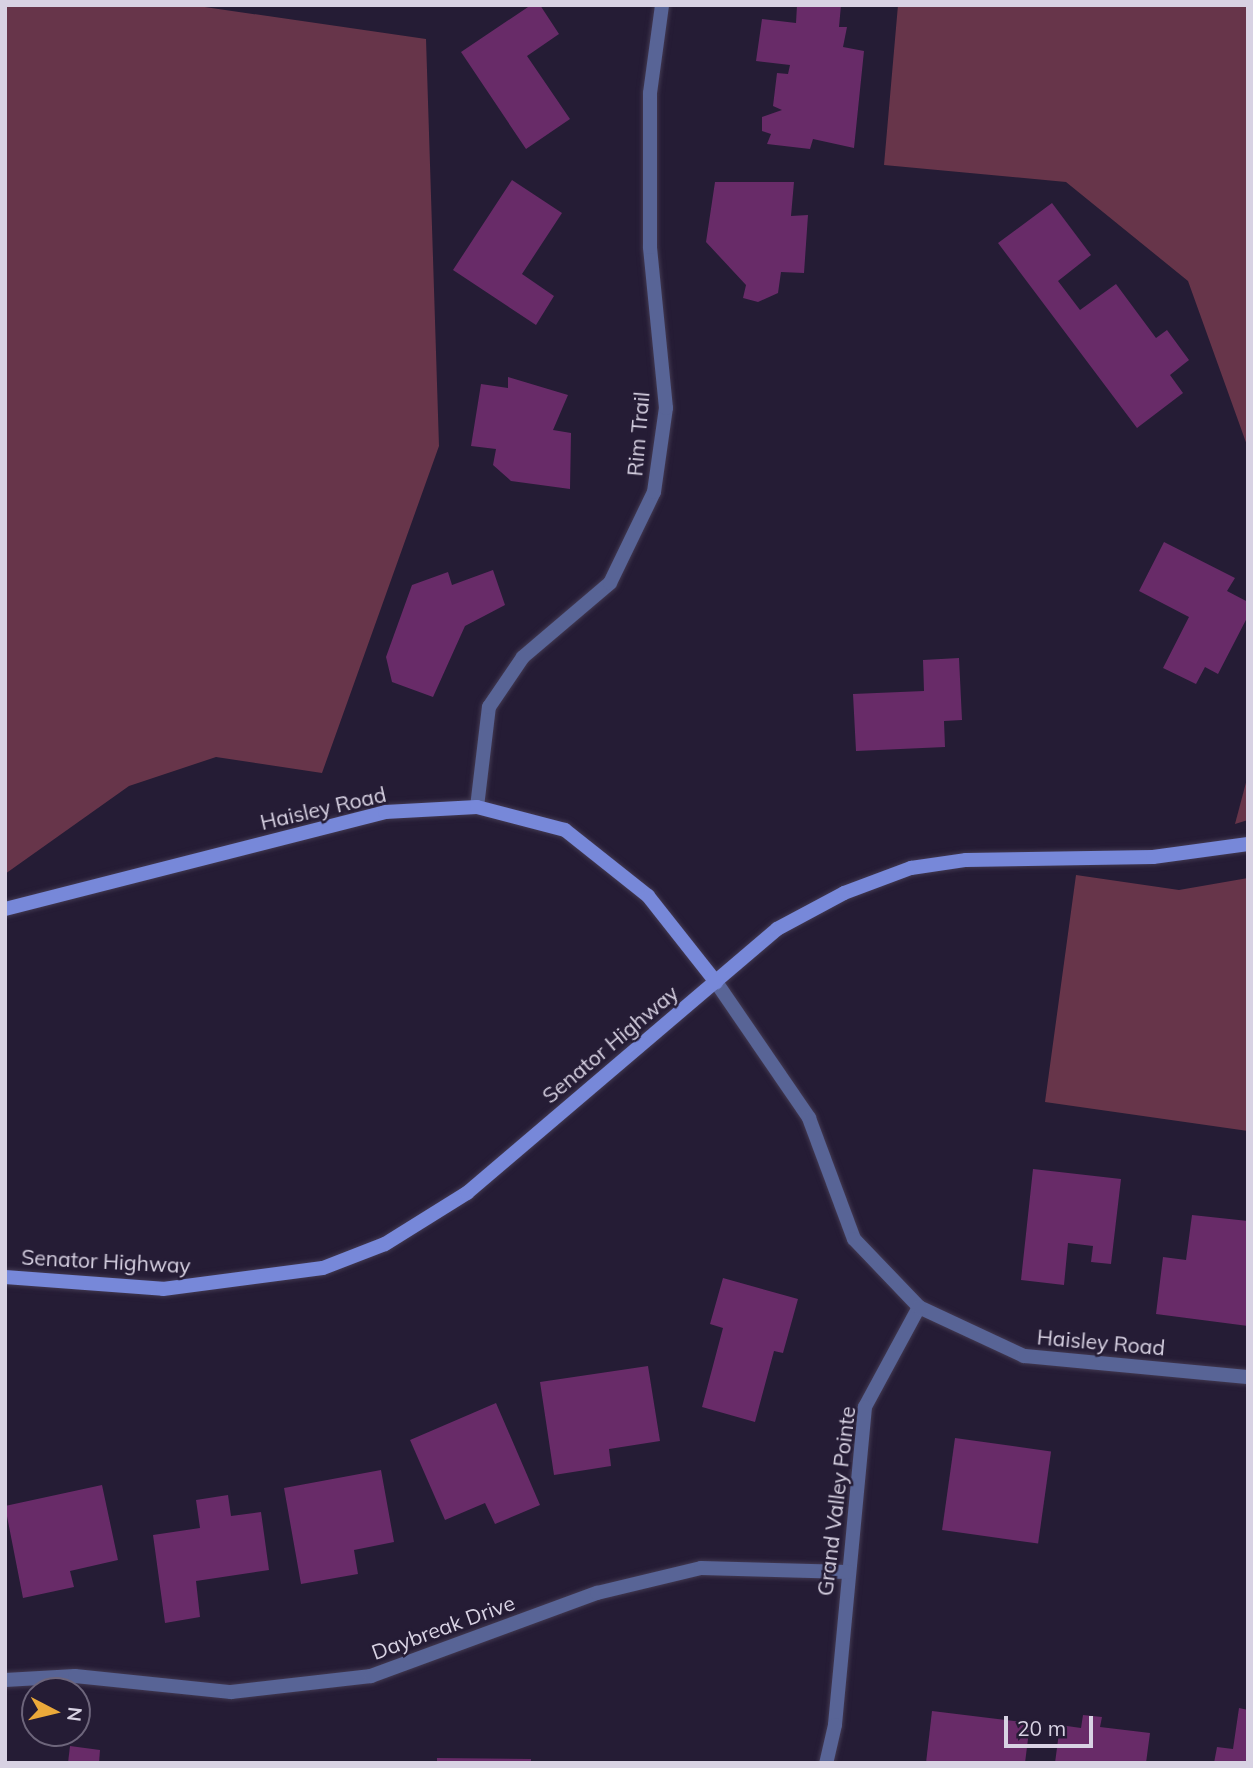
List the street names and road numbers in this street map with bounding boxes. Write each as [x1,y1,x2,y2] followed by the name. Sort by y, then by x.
[622,391,654,477] street label: Rim Trail
[258,781,388,835] street label: Haisley Road
[537,980,683,1108] street label: Senator Highway
[21,1244,191,1278] street label: Senator Highway
[1036,1324,1166,1360] street label: Haisley Road
[812,1405,860,1597] street label: Grand Valley Pointe
[368,1589,518,1665] street label: Daybreak Drive

